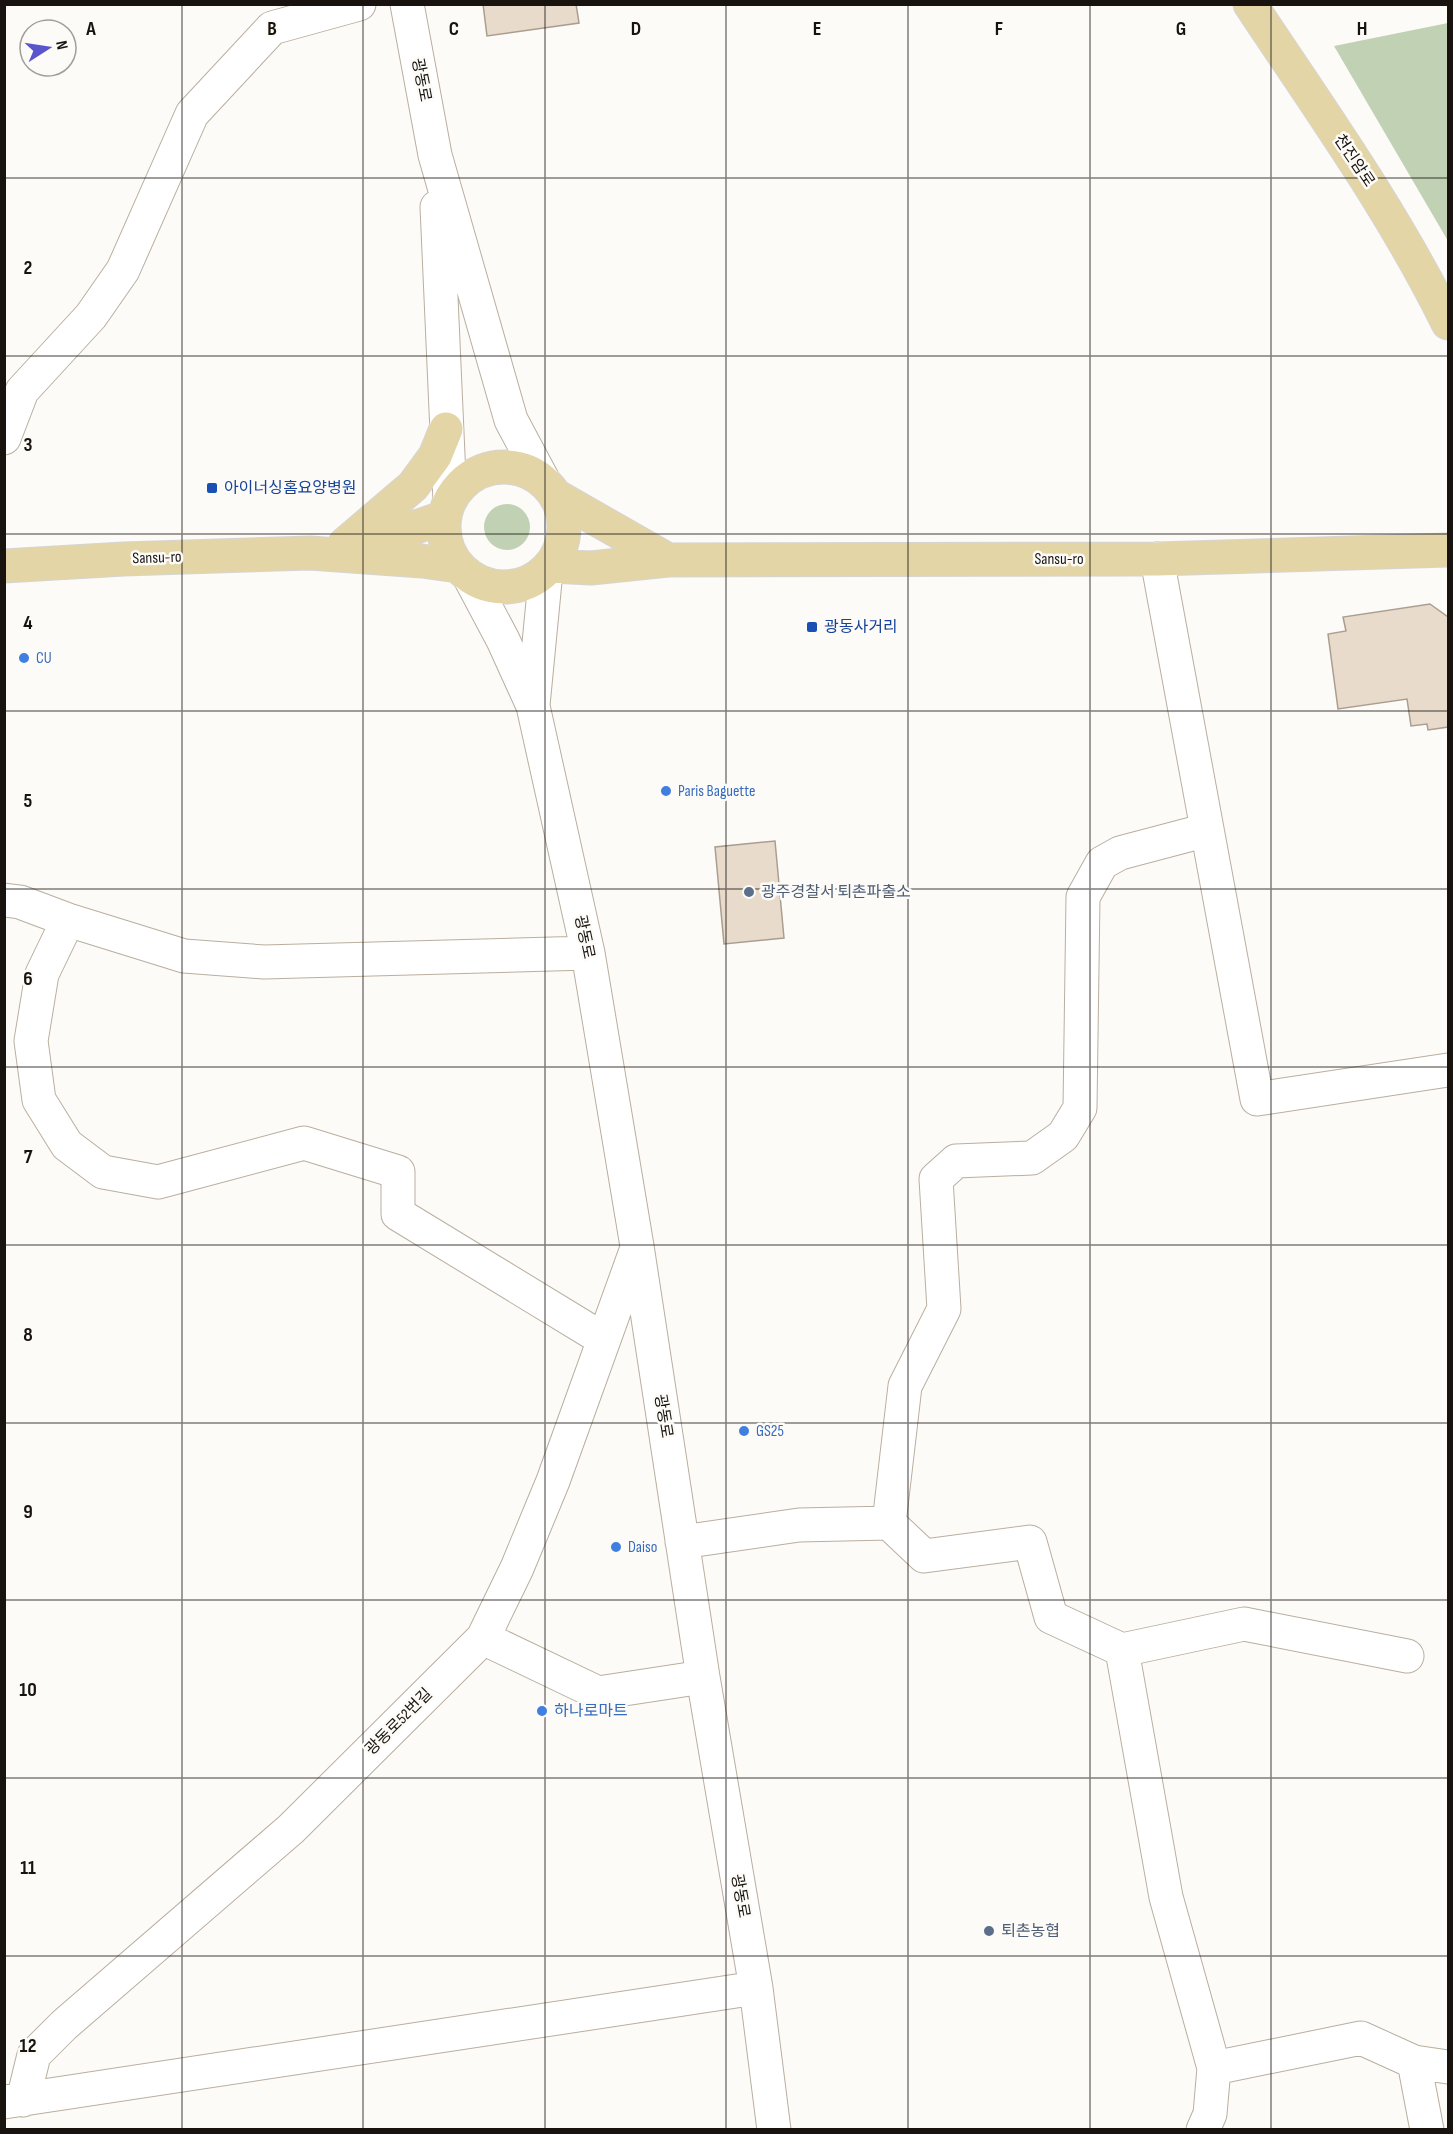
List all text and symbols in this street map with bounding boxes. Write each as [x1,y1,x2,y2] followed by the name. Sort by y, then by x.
[85,17,96,41] text: A
[267,17,277,41] text: B
[449,17,459,41] text: C
[631,17,641,41] text: D
[813,17,821,41] text: E
[995,17,1003,41] text: F
[1176,17,1186,41] text: G
[1357,17,1367,41] text: H
[18,18,78,78] north arrow
[51,39,71,51] text: N
[407,57,435,104] street label: 광동로
[1330,131,1378,191] street label: 천진암로
[24,256,32,280] text: 2
[24,433,33,457] text: 3
[224,479,356,498] place label: 아이너싱홈요양병원
[205,481,219,495] marker: 아이너싱홈요양병원
[132,548,182,568] street label: Sansu-ro
[1034,550,1084,569] street label: Sansu-ro
[23,611,33,635] text: 4
[824,618,898,637] place label: 광동사거리
[805,620,819,634] marker: 광동사거리
[36,649,52,668] place label: CU
[17,651,31,665] marker: CU
[678,782,755,801] place label: Paris Baguette
[659,784,673,798] marker: Paris Baguette
[24,789,33,813] text: 5
[761,883,911,902] place label: 광주경찰서 퇴촌파출소
[742,885,756,899] marker: 광주경찰서 퇴촌파출소
[570,913,598,961] street label: 광동로
[23,967,33,991] text: 6
[24,1145,33,1169] text: 7
[23,1323,33,1347] text: 8
[650,1393,676,1440] street label: 광동로
[756,1422,784,1441] place label: GS25
[737,1424,751,1438] marker: GS25
[23,1500,33,1524] text: 9
[628,1538,657,1557] place label: Daiso
[609,1540,623,1554] marker: Daiso
[19,1678,37,1702] text: 10
[362,1685,436,1759] street label: 광동로52번길
[554,1702,628,1721] place label: 하나로마트
[535,1704,549,1718] marker: 하나로마트
[20,1856,36,1880] text: 11
[727,1873,753,1920] street label: 광동로
[1001,1922,1060,1941] place label: 퇴촌농협
[982,1924,996,1938] marker: 퇴촌농협
[20,2034,36,2058] text: 12

